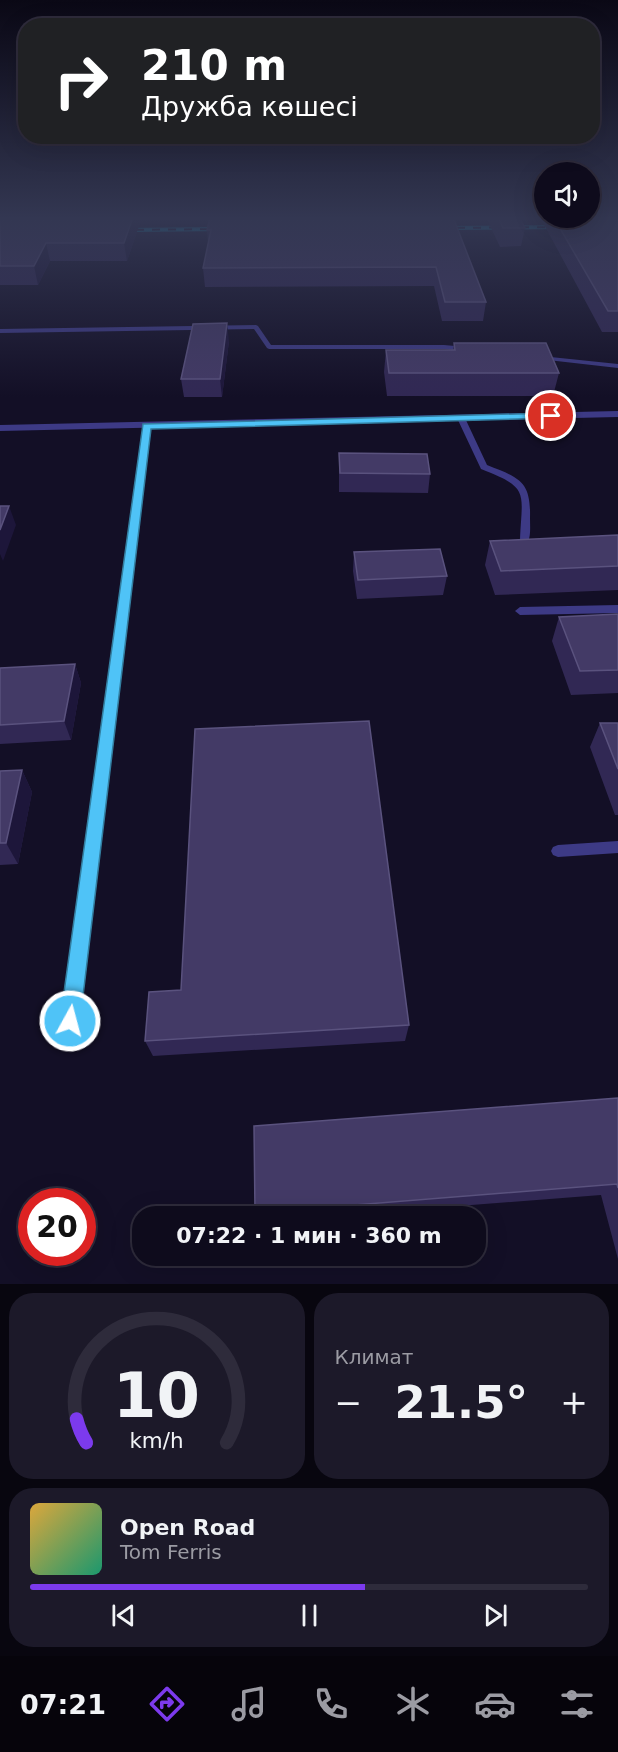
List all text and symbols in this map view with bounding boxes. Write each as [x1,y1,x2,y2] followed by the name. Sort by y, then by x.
[141,41,287,90] text: 210 m
[42,42,120,120] icon: right
[141,91,358,122] text: Дружба көшесі
[534,162,600,228] map controls
[534,162,600,228] button: sound
[525,390,576,441] pin
[534,399,567,432] icon: arrive
[38,989,102,1053] position arrow
[18,1188,96,1266] speed limit sign: 20
[176,1223,442,1248] text: 07:22 · 1 мин · 360 m
[335,1345,413,1369] text: Климат
[113,1359,200,1432] text: 10
[394,1376,528,1429] text: 21.5°
[335,1383,362,1422] text: −
[560,1383,588,1422] text: +
[130,1428,184,1453] text: km/h
[120,1515,255,1540] text: Open Road
[120,1540,222,1564] text: Tom Ferris
[107,1599,140,1632] icon: previous
[293,1599,326,1632] icon: pause
[479,1599,512,1632] icon: next
[146,1683,188,1725] icon: directions
[228,1683,270,1725] icon: music
[310,1683,352,1725] icon: phone
[392,1683,434,1725] icon: climate
[474,1683,516,1725] icon: car
[556,1683,598,1725] icon: filters
[20,1689,106,1720] text: 07:21

